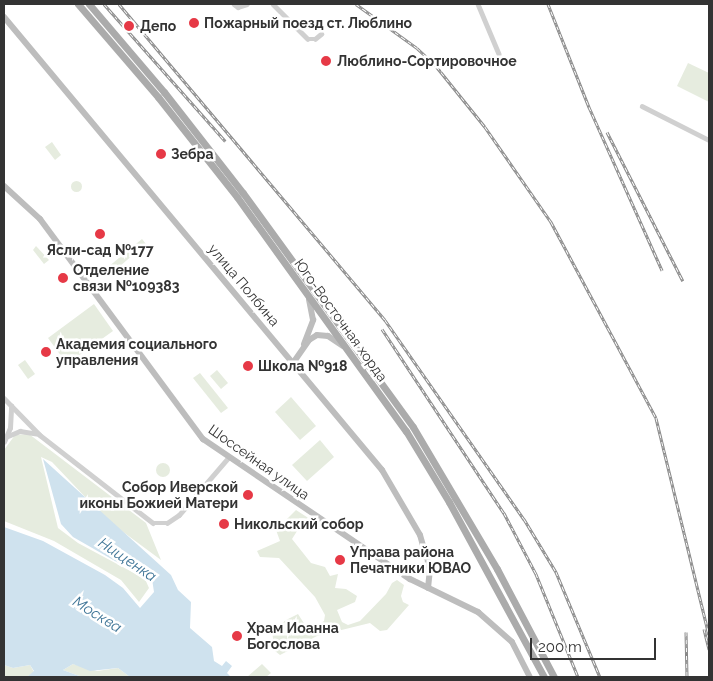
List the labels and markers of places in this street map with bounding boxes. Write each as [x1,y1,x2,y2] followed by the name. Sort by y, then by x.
[204,15,412,31] place label: Пожарный поезд ст. Люблино
[188,17,200,29] marker: Пожарный поезд ст. Люблино
[140,18,176,34] place label: Депо
[122,19,136,33] marker: Депо
[337,53,517,69] place label: Люблино-Сортировочное
[319,54,333,68] marker: Люблино-Сортировочное
[171,146,213,162] place label: Зебра
[155,148,167,160] marker: Зебра
[94,228,106,240] marker: Ясли-сад №177
[46,242,154,258] place label: Ясли-сад №177
[73,262,180,294] place label: Отделение связи №109383
[57,272,69,284] marker: Отделение связи №109383
[56,336,217,368] place label: Академия социального управления
[40,346,52,358] marker: Академия социального управления
[258,358,348,374] place label: Школа №918
[242,360,254,372] marker: Школа №918
[79,479,238,512] place label: Собор Иверской иконы Божией Матери
[242,489,254,501] marker: Собор Иверской иконы Божией Матери
[234,516,364,532] place label: Никольский собор
[218,518,230,530] marker: Никольский собор
[350,544,471,576] place label: Управа района Печатники ЮВАО
[334,554,346,566] marker: Управа района Печатники ЮВАО
[247,620,339,652] place label: Храм Иоанна Богослова
[231,630,243,642] marker: Храм Иоанна Богослова

